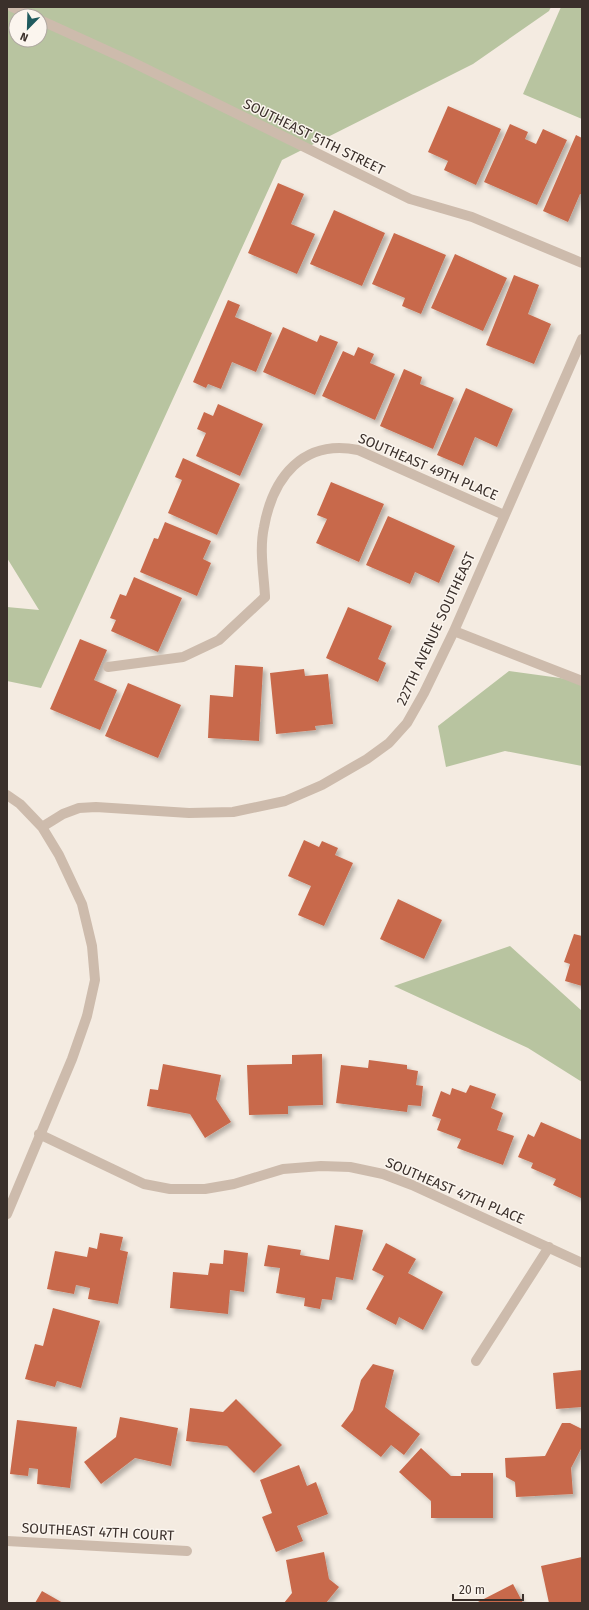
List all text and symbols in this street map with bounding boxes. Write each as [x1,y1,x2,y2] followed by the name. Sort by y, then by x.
[8,8,48,48] north arrow
[18,29,30,44] text: N
[241,95,388,179] street label: SOUTHEAST 51TH STREET
[356,430,500,504] street label: SOUTHEAST 49TH PLACE
[393,549,479,708] street label: 227TH AVENUE SOUTHEAST
[383,1154,527,1228] street label: SOUTHEAST 47TH PLACE
[21,1520,176,1545] street label: SOUTHEAST 47TH COURT
[453,1576,523,1602] scale bar
[459,1583,485,1597] text: 20 m

